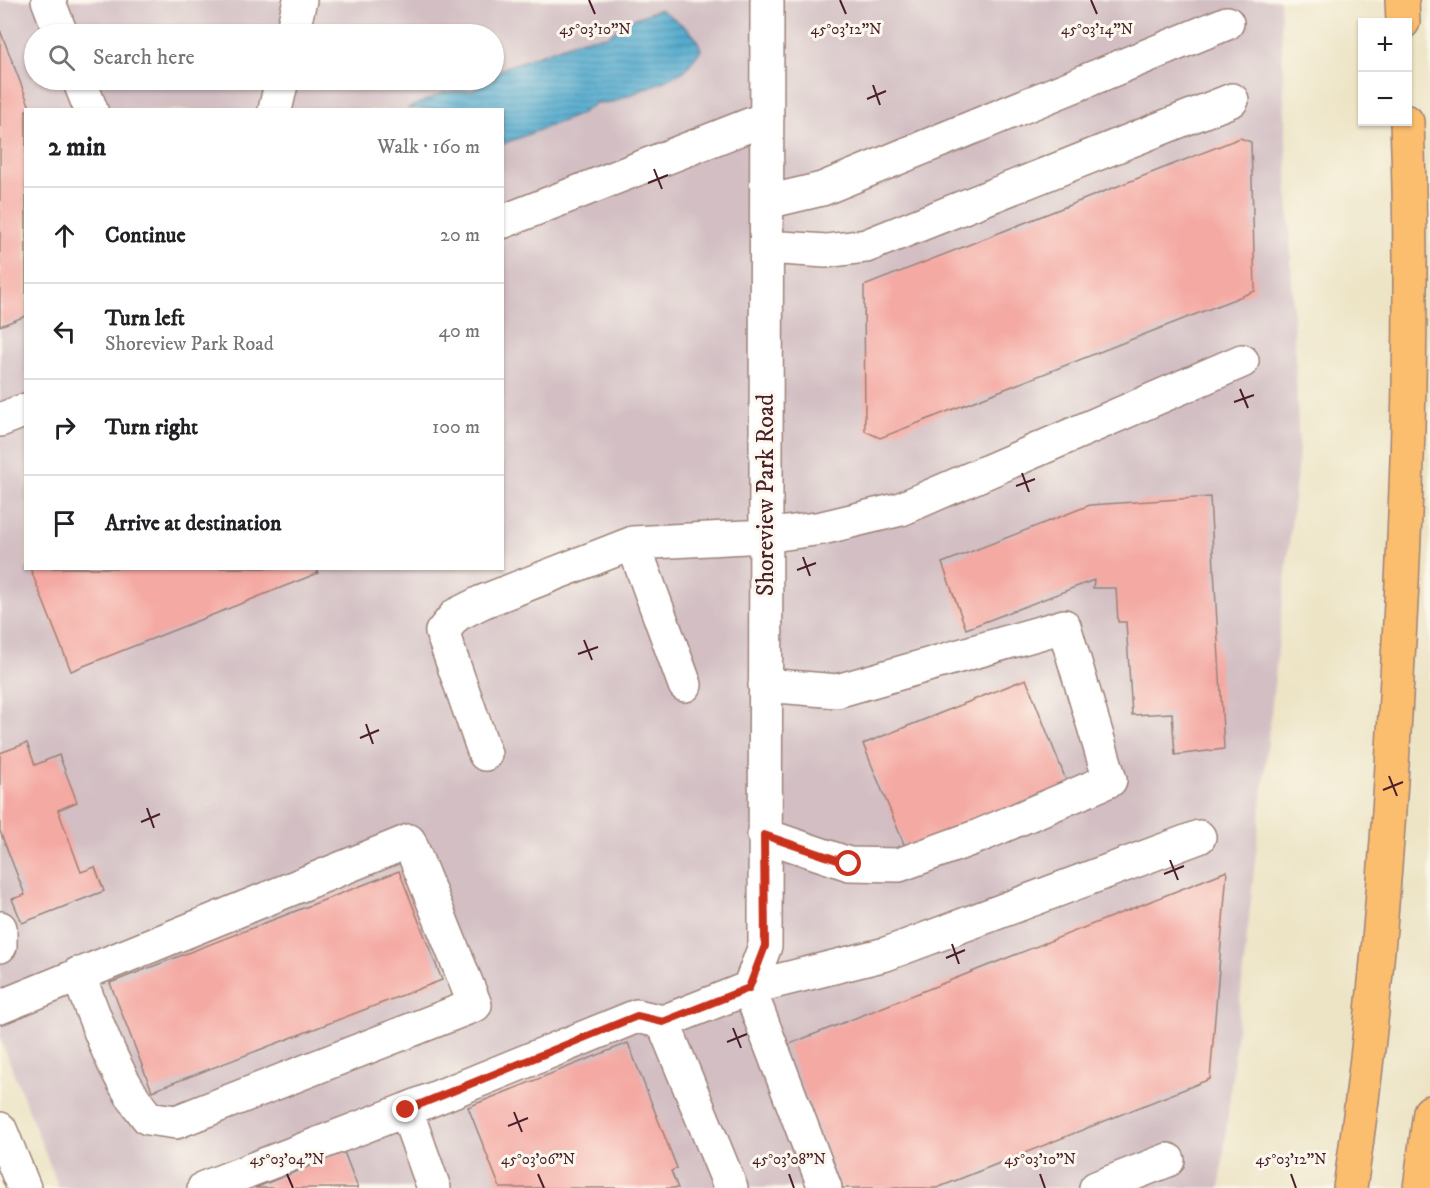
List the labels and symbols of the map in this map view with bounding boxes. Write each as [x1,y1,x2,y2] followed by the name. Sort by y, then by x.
[559,20,631,39] text: 45°03'10"N
[811,20,881,39] text: 45°03'12"N
[1061,20,1133,39] text: 45°03'14"N
[751,394,781,596] street label: Shoreview Park Road
[835,850,861,876] route start
[392,1096,418,1122] route end
[250,1150,324,1169] text: 45°03'04"N
[501,1150,575,1169] text: 45°03'06"N
[752,1150,826,1169] text: 45°03'08"N
[1004,1150,1076,1169] text: 45°03'10"N
[1256,1150,1326,1169] text: 45°03'12"N

